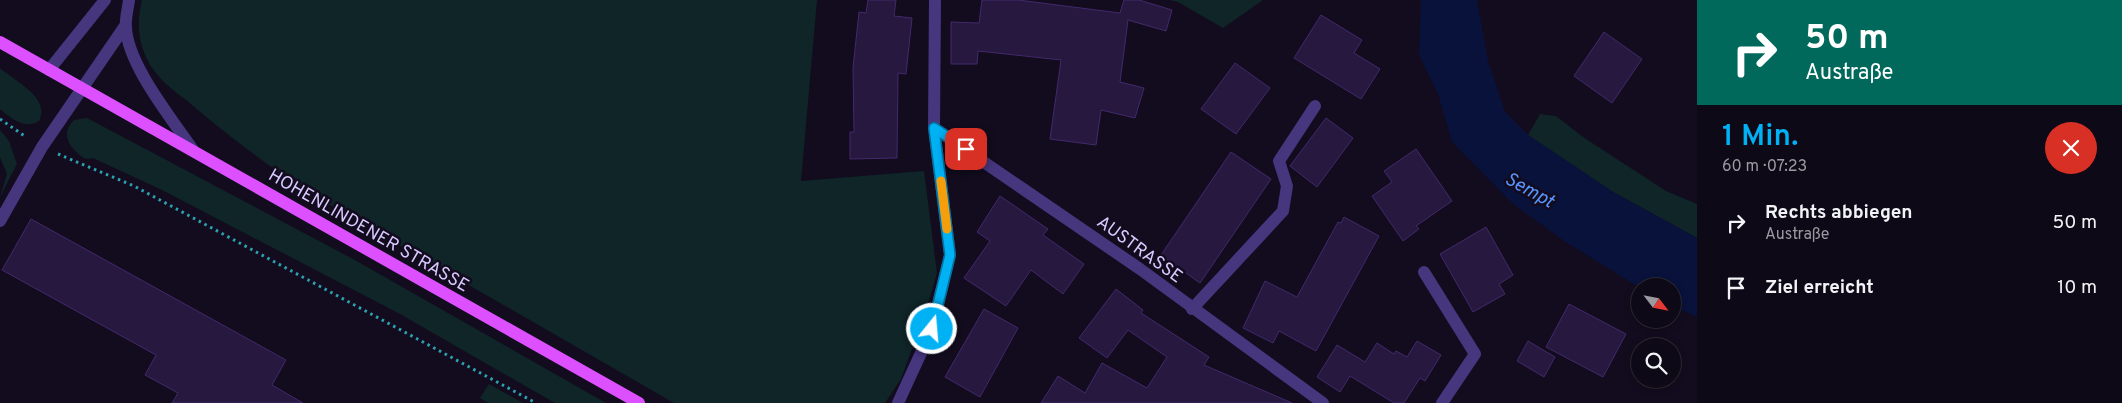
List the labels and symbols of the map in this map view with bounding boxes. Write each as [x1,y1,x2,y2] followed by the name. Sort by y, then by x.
[945,128,987,170] pin
[264,164,473,298] street label: HOHENLINDENER STRASSE
[1500,167,1559,215] water label: Sempt
[1092,211,1187,289] street label: AUSTRASSE
[1631,278,1681,328] north arrow
[905,302,957,354] position arrow

